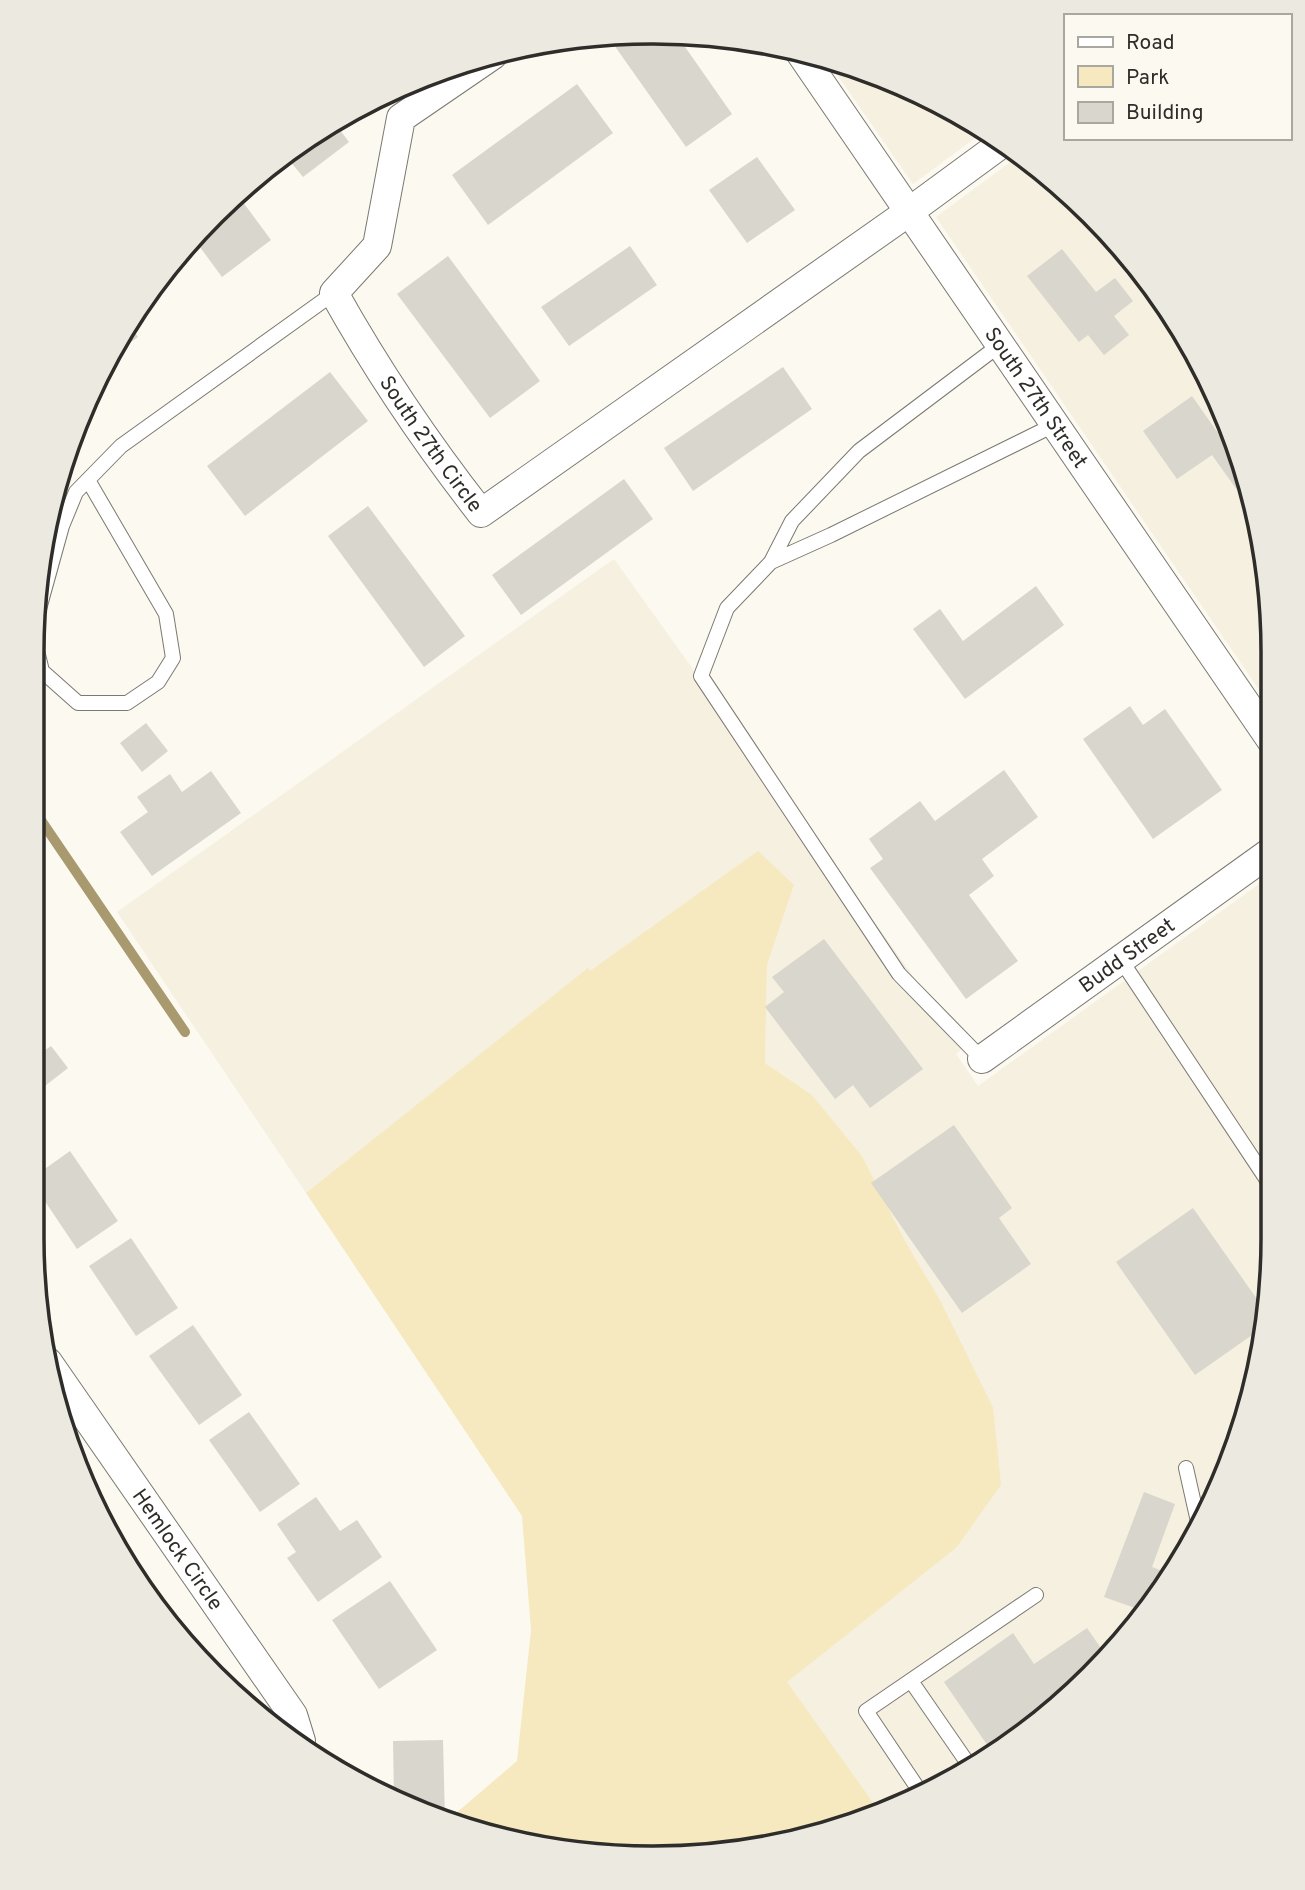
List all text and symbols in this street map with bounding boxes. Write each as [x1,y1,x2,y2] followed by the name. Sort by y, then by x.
[1064,14,1291,140] legend
[1126,30,1175,57] text: Road
[1126,65,1169,92] text: Park
[1126,100,1204,127] text: Building
[977,323,1093,474] street label: South 27th Street
[372,371,488,519] street label: South 27th Circle
[1074,913,1181,1000] street label: Budd Street
[125,1484,228,1616] street label: Hemlock Circle

